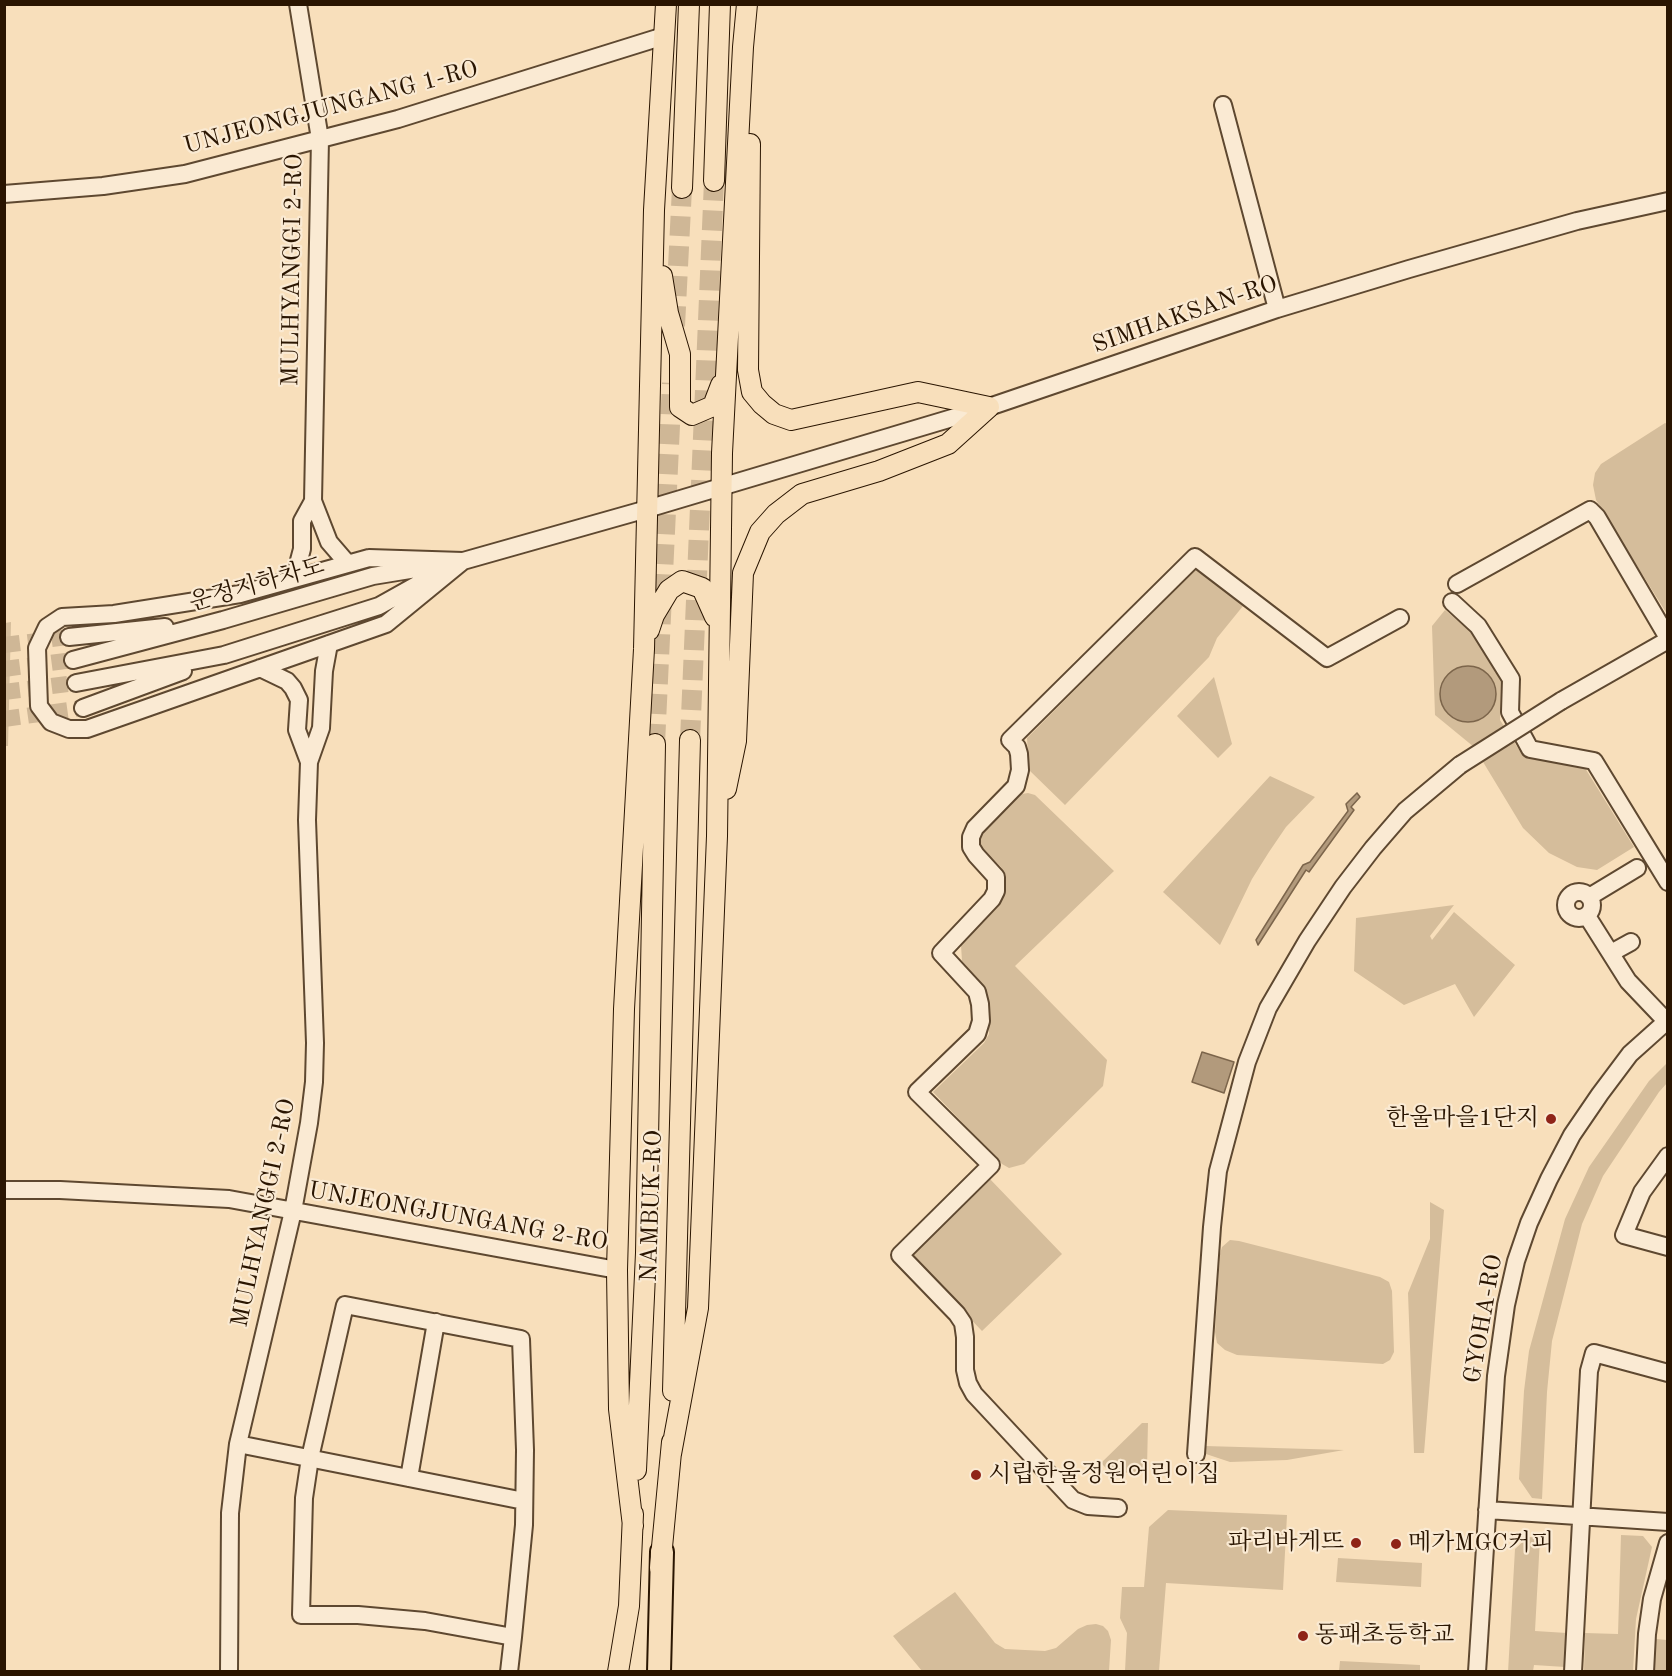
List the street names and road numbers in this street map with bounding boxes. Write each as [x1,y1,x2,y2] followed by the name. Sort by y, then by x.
[181,55,481,161] street label: UNJEONGJUNGANG 1-RO
[277,153,309,387] street label: MULHYANGGI 2-RO
[1089,270,1281,360] street label: SIMHAKSAN-RO
[186,552,328,618] street label: 운정지하차도
[226,1096,302,1330] street label: MULHYANGGI 2-RO
[635,1130,669,1282] street label: NAMBUK-RO
[306,1176,610,1258] street label: UNJEONGJUNGANG 2-RO
[1458,1252,1510,1386] street label: GYOHA-RO

